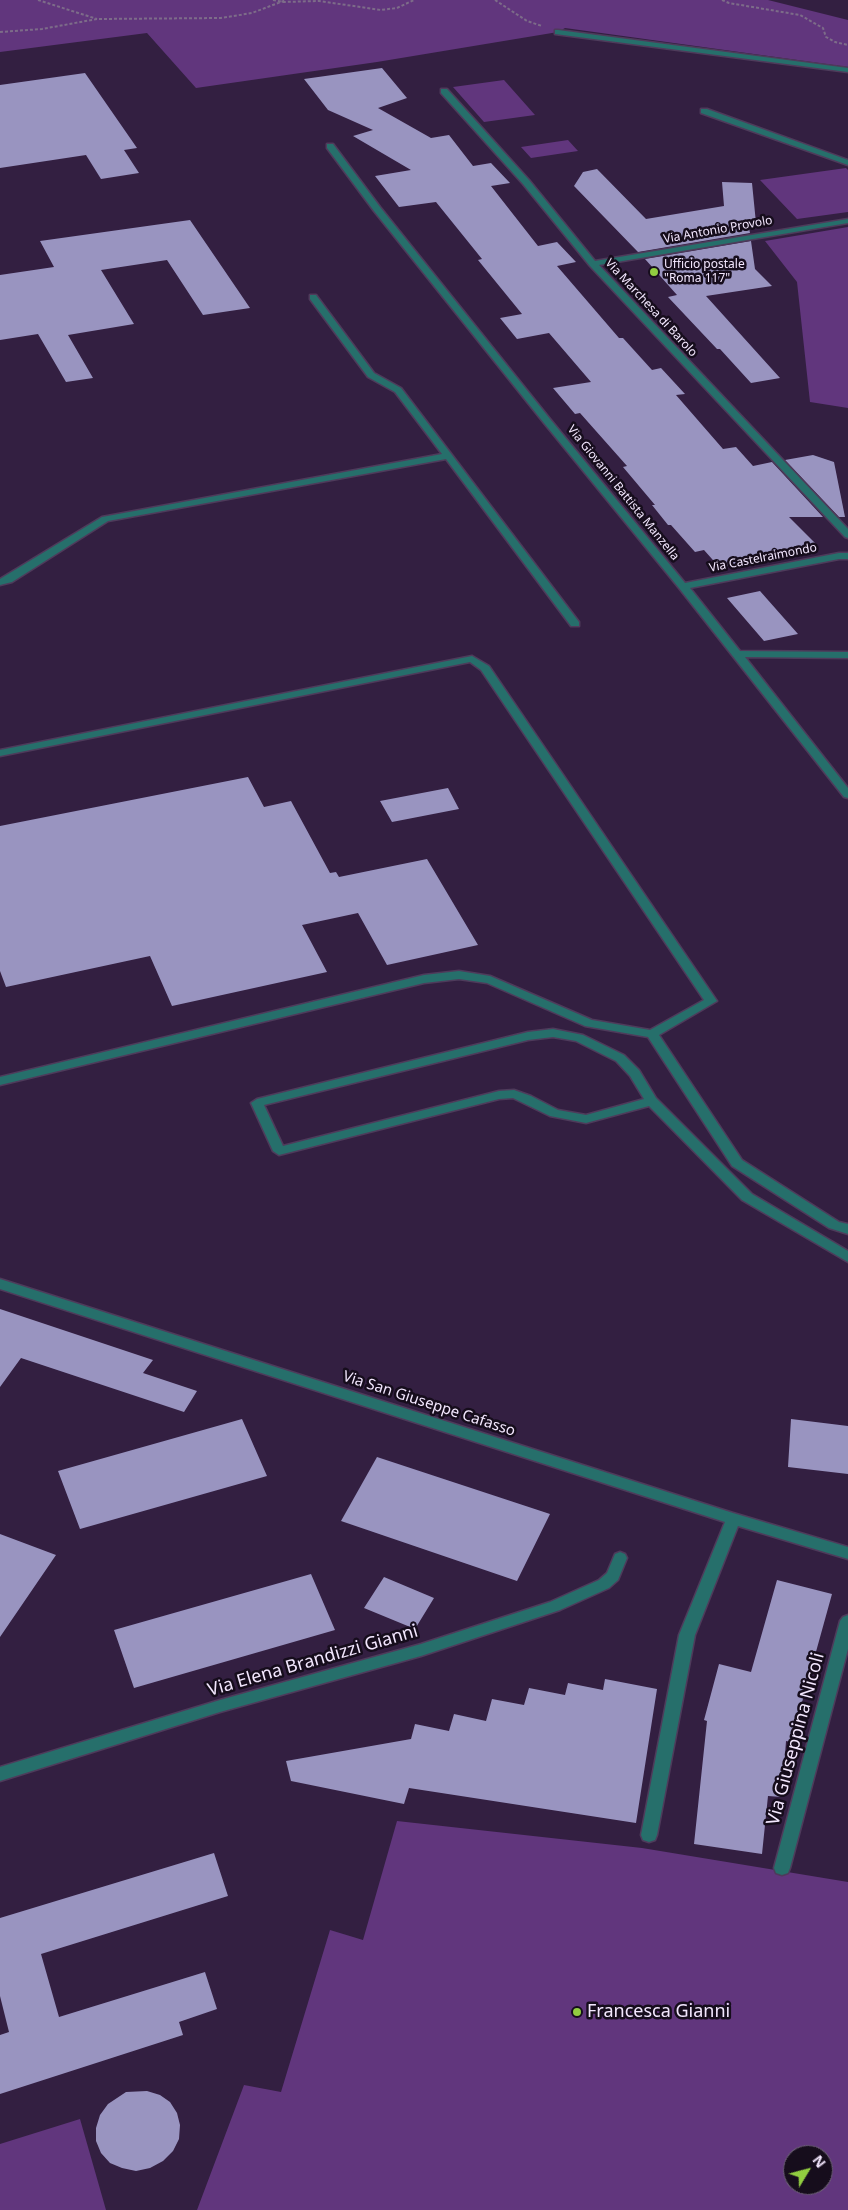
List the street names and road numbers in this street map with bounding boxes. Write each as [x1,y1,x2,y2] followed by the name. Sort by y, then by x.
[662,213,774,247] street label: Via Antonio Provolo
[602,256,700,360] street label: Via Marchesa di Barolo
[564,423,682,563] street label: Via Giovanni Battista Manzella
[708,540,818,576] street label: Via Castelraimondo
[340,1368,518,1440] street label: Via San Giuseppe Cafasso
[205,1621,421,1701] street label: Via Elena Brandizzi Gianni
[763,1650,829,1828] street label: Via Giuseppina Nicoli

